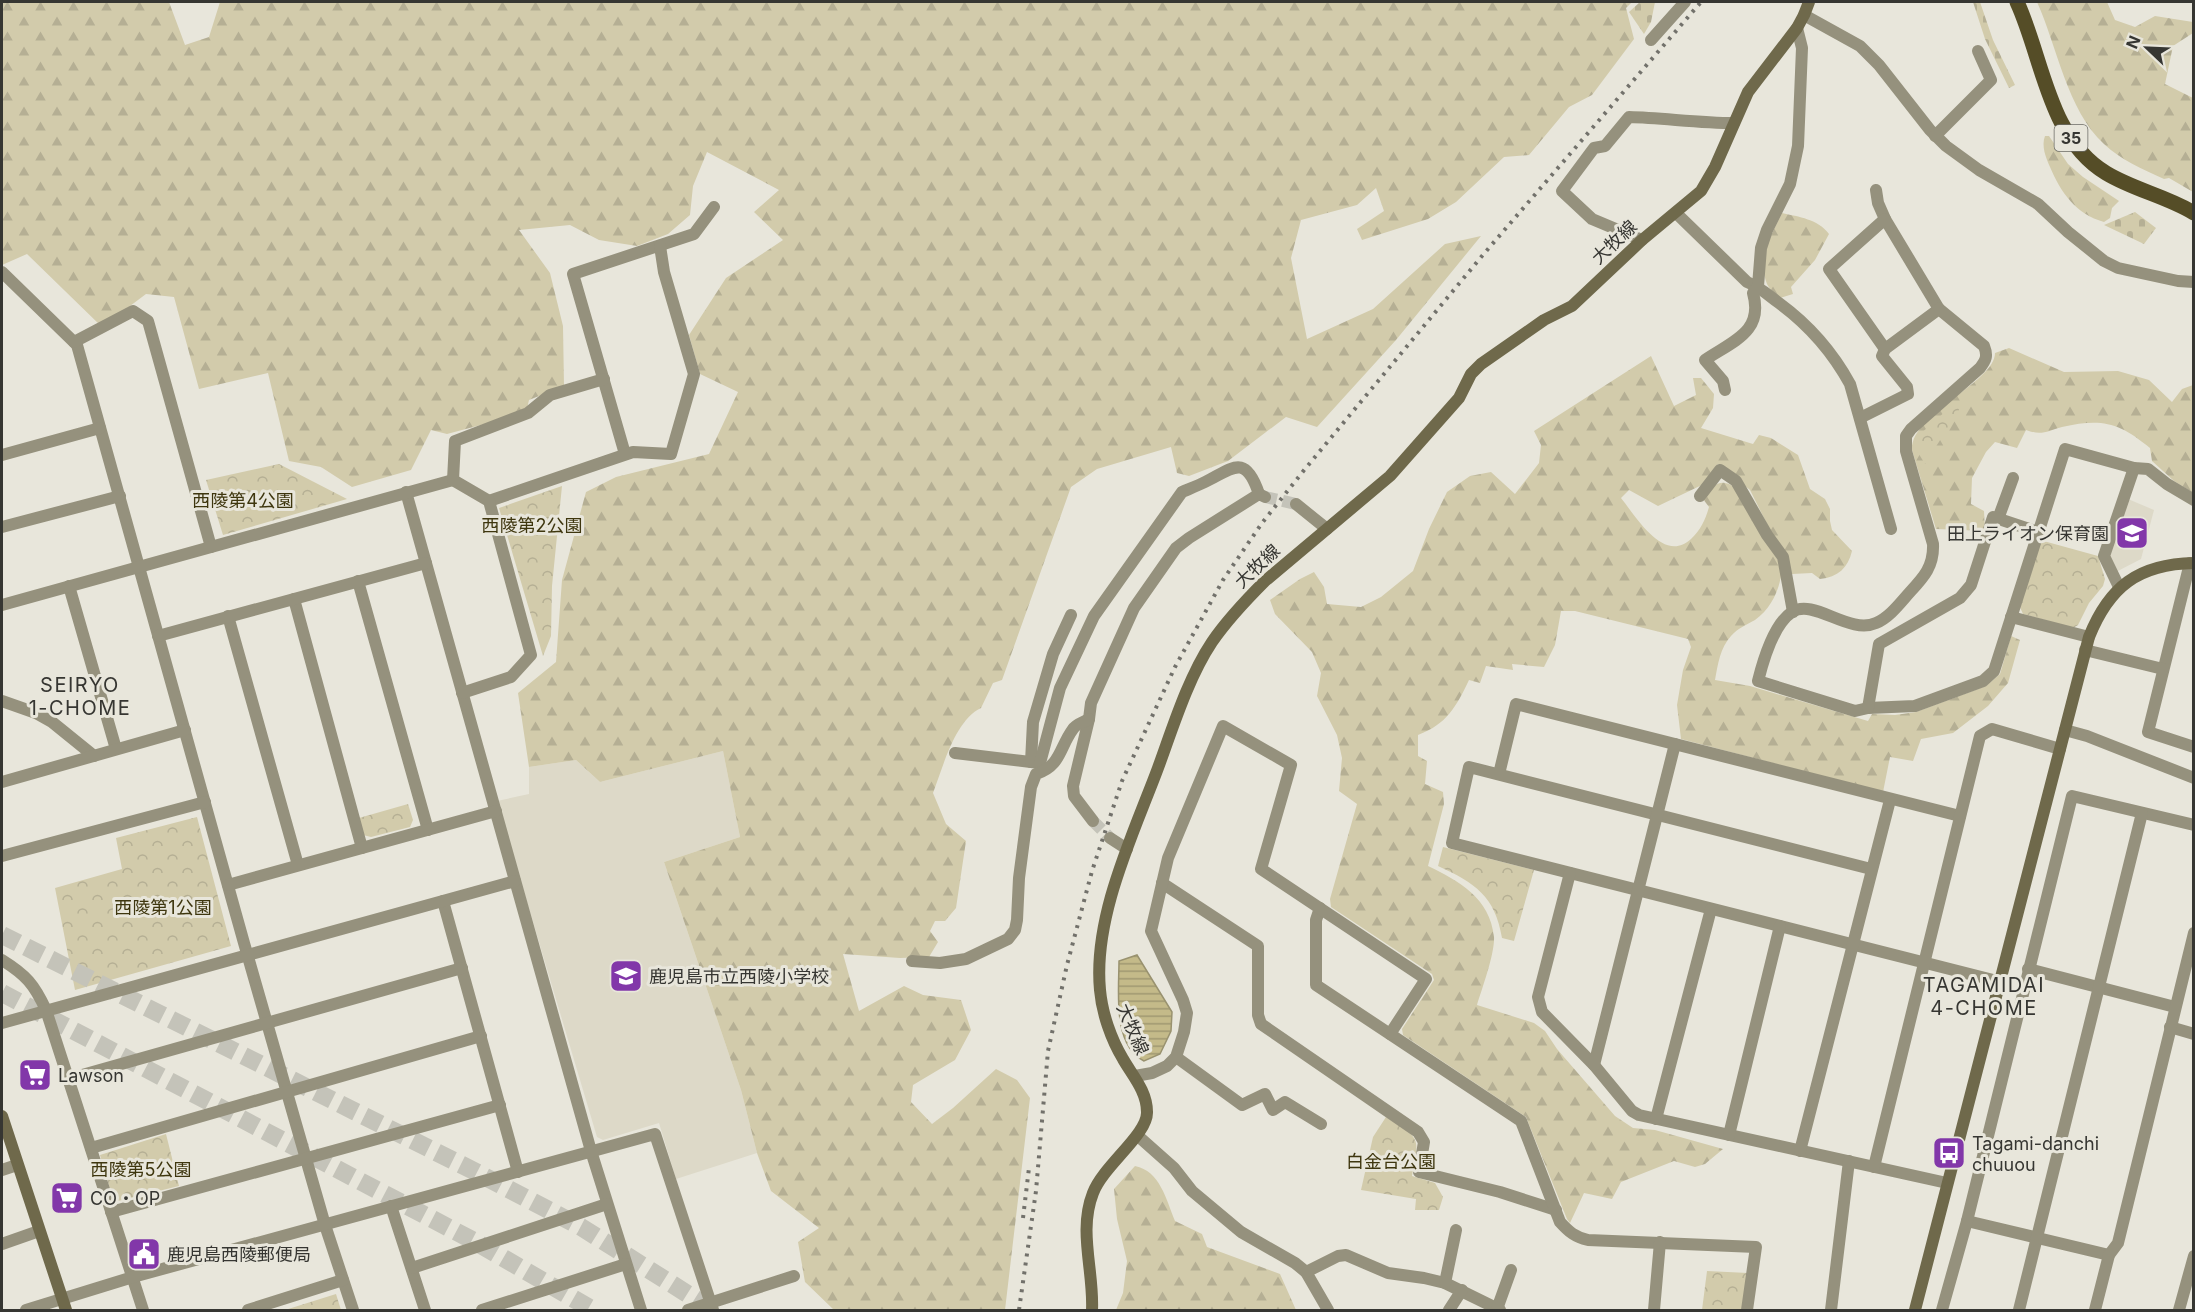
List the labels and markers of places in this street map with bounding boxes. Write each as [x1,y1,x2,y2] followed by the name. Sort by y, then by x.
[2114,515,2150,551] school or university icon: 田上ライオン保育園
[1947,523,2109,544] place label: 田上ライオン保育園
[608,958,644,994] school or university icon: 鹿児島市立西陵小学校
[649,966,829,987] place label: 鹿児島市立西陵小学校
[17,1057,53,1093] supermarket icon: Lawson
[58,1065,124,1086] place label: Lawson
[1972,1133,2099,1175] place label: Tagami-danchi chuuou
[1931,1135,1967,1171] bus stop icon: Tagami-danchi chuuou
[49,1180,85,1216] supermarket icon: CO・OP
[90,1188,160,1209] place label: CO・OP
[126,1236,162,1272] public building icon: 鹿児島西陵郵便局
[167,1244,311,1265] place label: 鹿児島西陵郵便局

